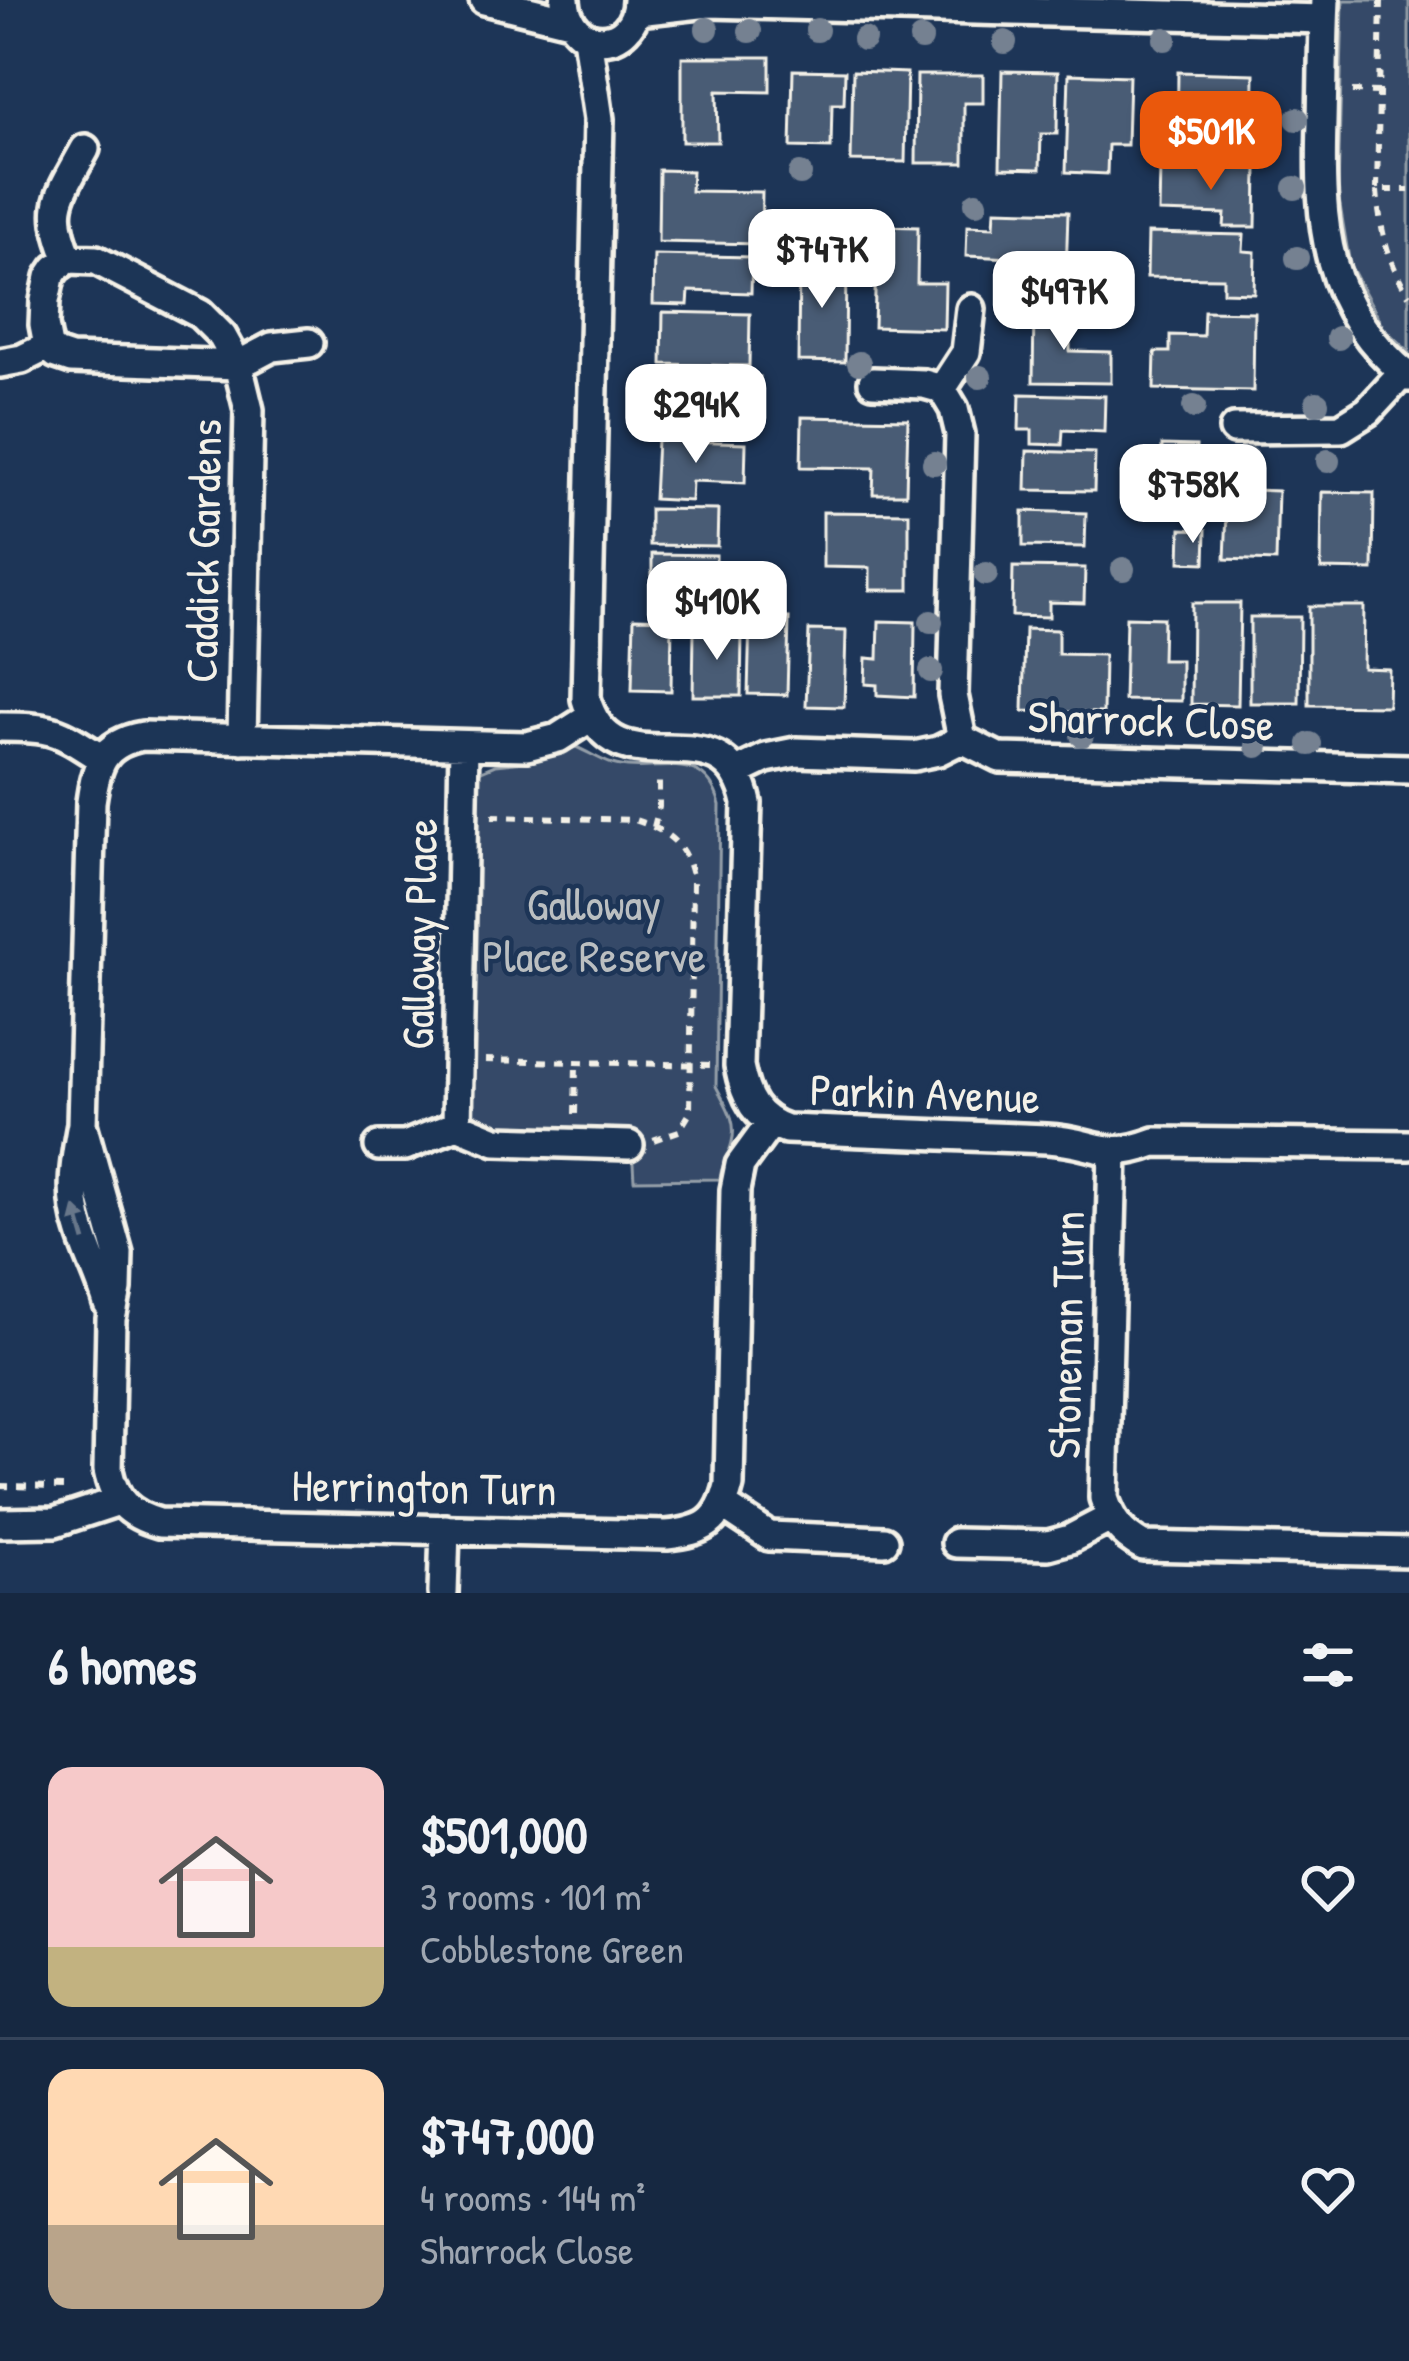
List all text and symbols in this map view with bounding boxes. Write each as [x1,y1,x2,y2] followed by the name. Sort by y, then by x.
[1127,91,1295,193] pin: $501K
[1167,103,1255,156] text: $501K
[738,209,906,311] pin: $747K
[775,221,869,274] text: $747K
[980,251,1148,353] pin: $497K
[1020,263,1108,316] text: $497K
[612,364,780,466] pin: $294K
[652,376,740,429] text: $294K
[170,419,235,683] street label: Caddick Gardens
[1109,444,1277,546] pin: $758K
[1147,456,1239,509] text: $758K
[633,561,801,663] pin: $410K
[674,573,760,626] text: $410K
[1027,685,1275,754] street label: Sharrock Close
[386,818,451,1050] street label: Galloway Place
[482,873,706,986] park label: Galloway Place Reserve
[809,1058,1041,1127] street label: Parkin Avenue
[70,1205,88,1242] one-way arrow
[1033,1210,1098,1460] street label: Stoneman Turn
[291,1454,557,1519] street label: Herrington Turn
[48,1631,197,1700] text: 6 homes
[1295,1632,1361,1698] icon: filters
[420,1800,588,1869] text: $501,000
[144,1815,288,1959] icon: home
[1295,1854,1361,1920] icon: heart
[420,1869,650,1922] text: 3 rooms · 101 m²
[420,1922,684,1975] text: Cobblestone Green
[420,2101,594,2170] text: $747,000
[144,2117,288,2261] icon: home
[1295,2156,1361,2222] icon: heart
[420,2170,645,2223] text: 4 rooms · 144 m²
[420,2223,634,2276] text: Sharrock Close

